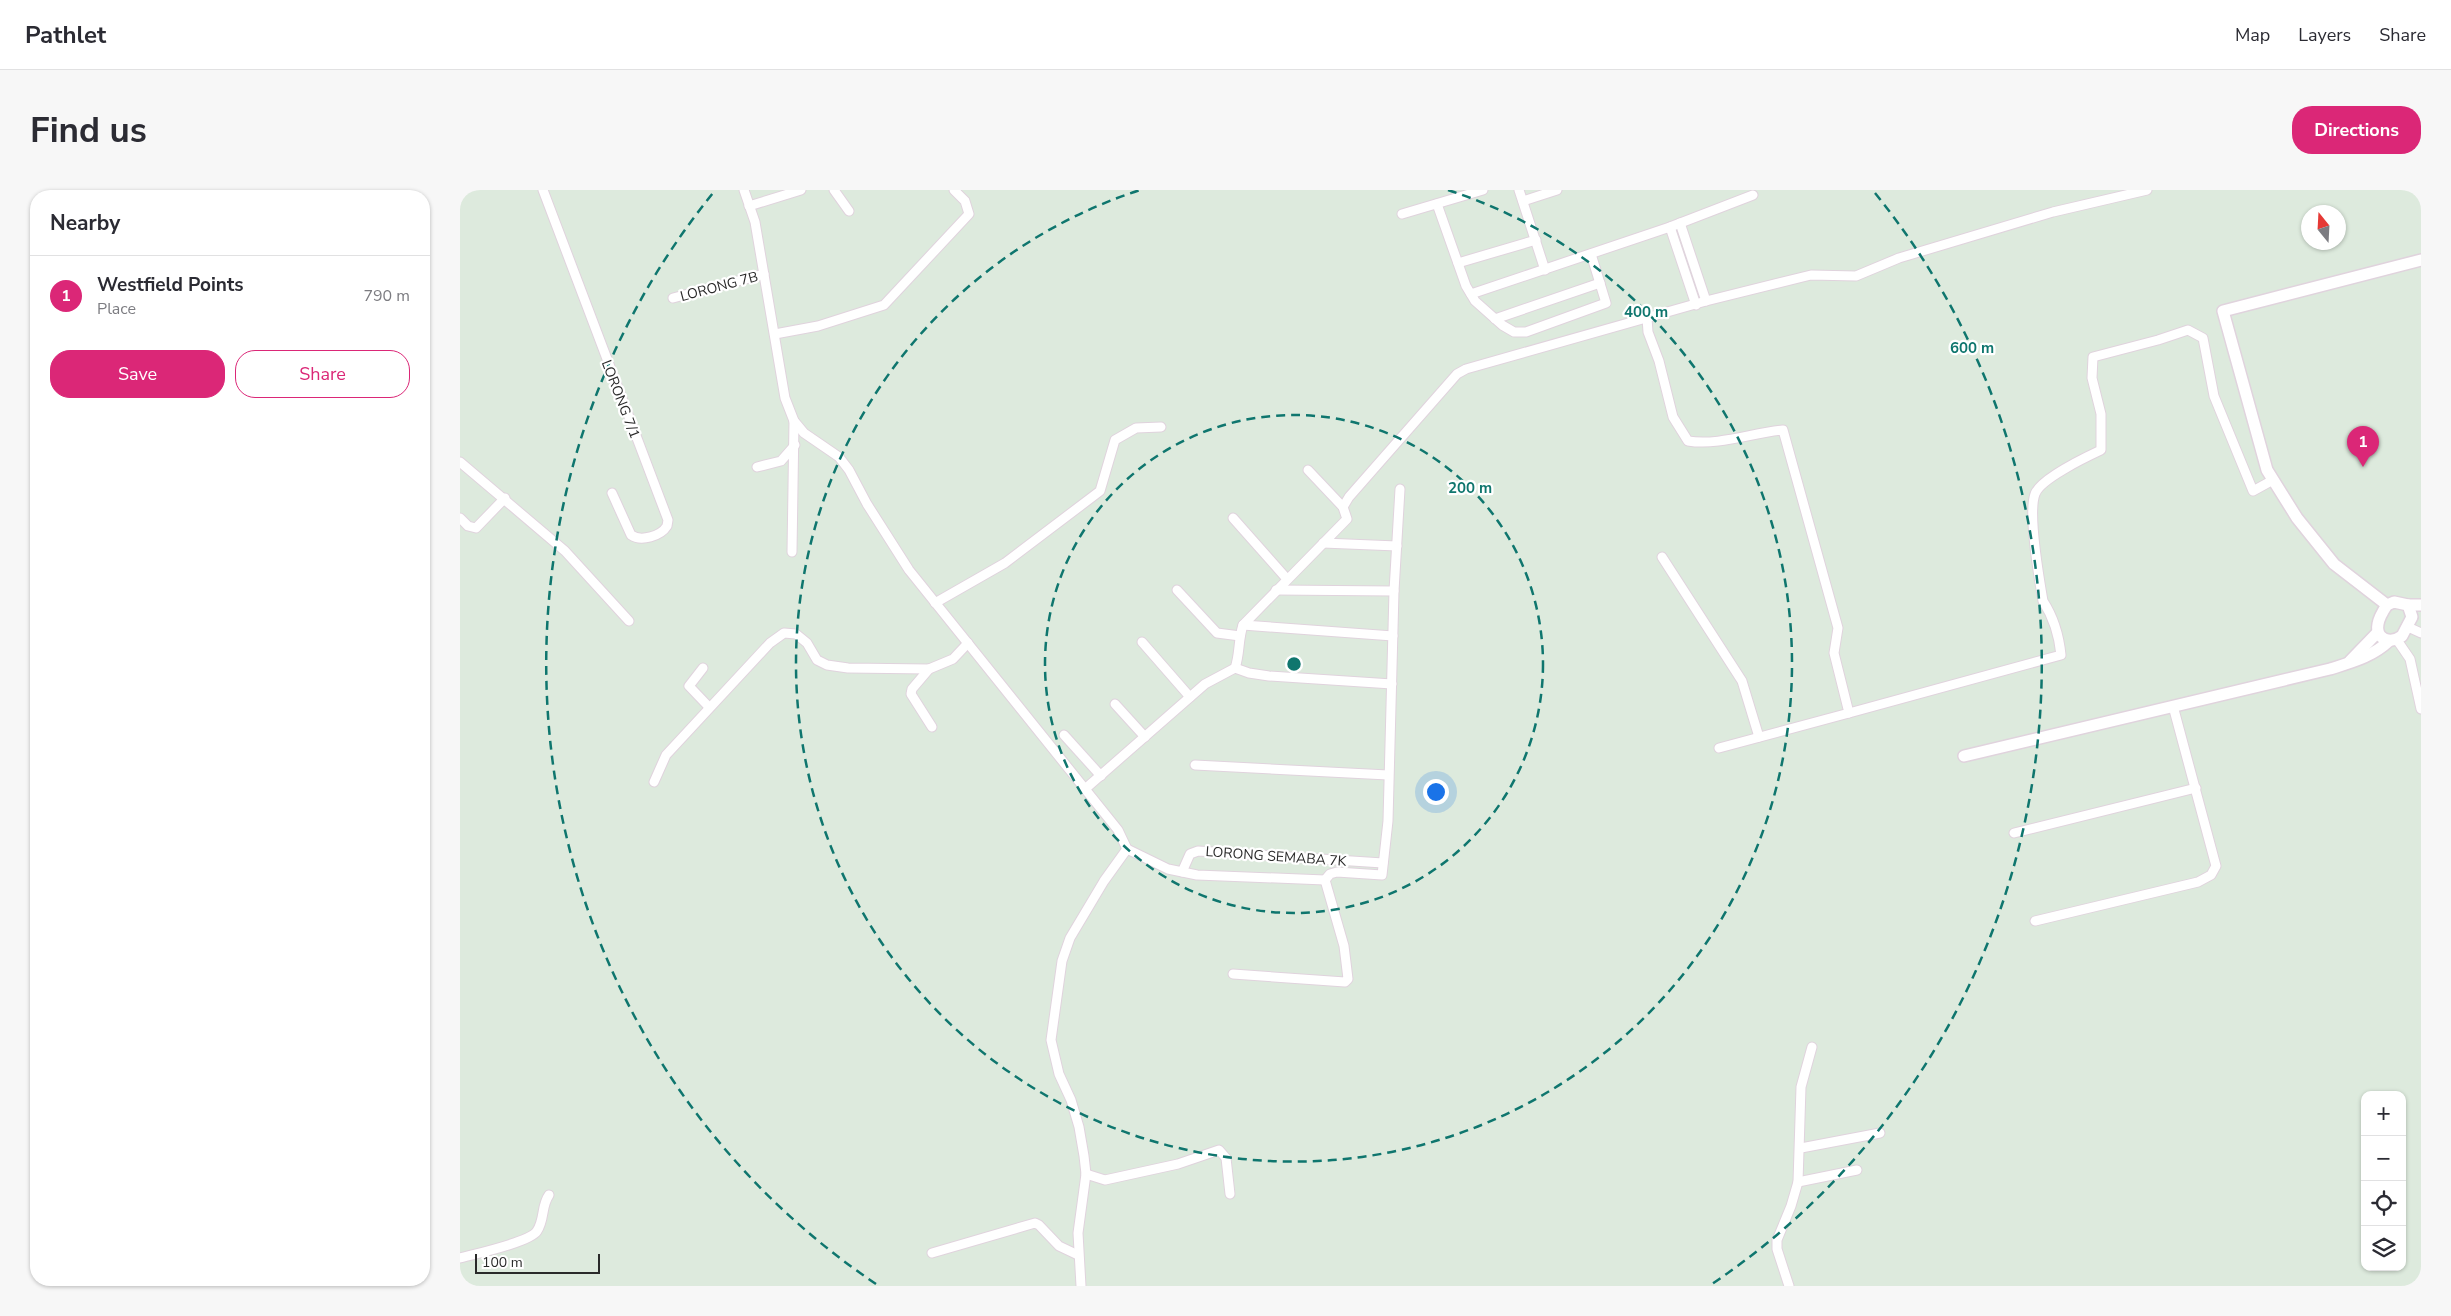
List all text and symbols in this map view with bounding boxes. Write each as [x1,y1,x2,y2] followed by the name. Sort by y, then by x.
[25,19,106,51] text: Pathlet
[2235,23,2270,47] text: Map
[2298,23,2351,47] text: Layers
[2379,23,2426,47] text: Share
[2292,106,2421,154] button: Directions
[30,107,147,154] text: Find us
[2301,205,2346,250] north arrow
[50,209,120,237] text: Nearby
[678,267,760,306] street label: LORONG 7B
[97,272,243,298] text: Westfield Points
[61,285,71,307] text: 1
[363,285,410,307] text: 790 m
[97,298,136,320] text: Place
[1624,302,1668,322] text: 400 m
[1950,338,1994,358] text: 600 m
[50,350,225,398] button: Save
[235,350,410,398] button: Share
[597,357,644,441] street label: LORONG 7/1
[2347,426,2379,467] pin: 1
[1448,478,1492,498] text: 200 m
[1285,655,1303,673] centre of rings
[1423,779,1449,805] your location
[1205,842,1347,871] street label: LORONG SEMABA 7K
[2361,1091,2406,1271] map controls
[2361,1091,2406,1136] button: +
[2361,1136,2406,1181] button: −
[2361,1181,2406,1226] button: locate
[2361,1226,2406,1271] button: layers
[475,1251,600,1274] scale bar
[482,1253,523,1272] text: 100 m

